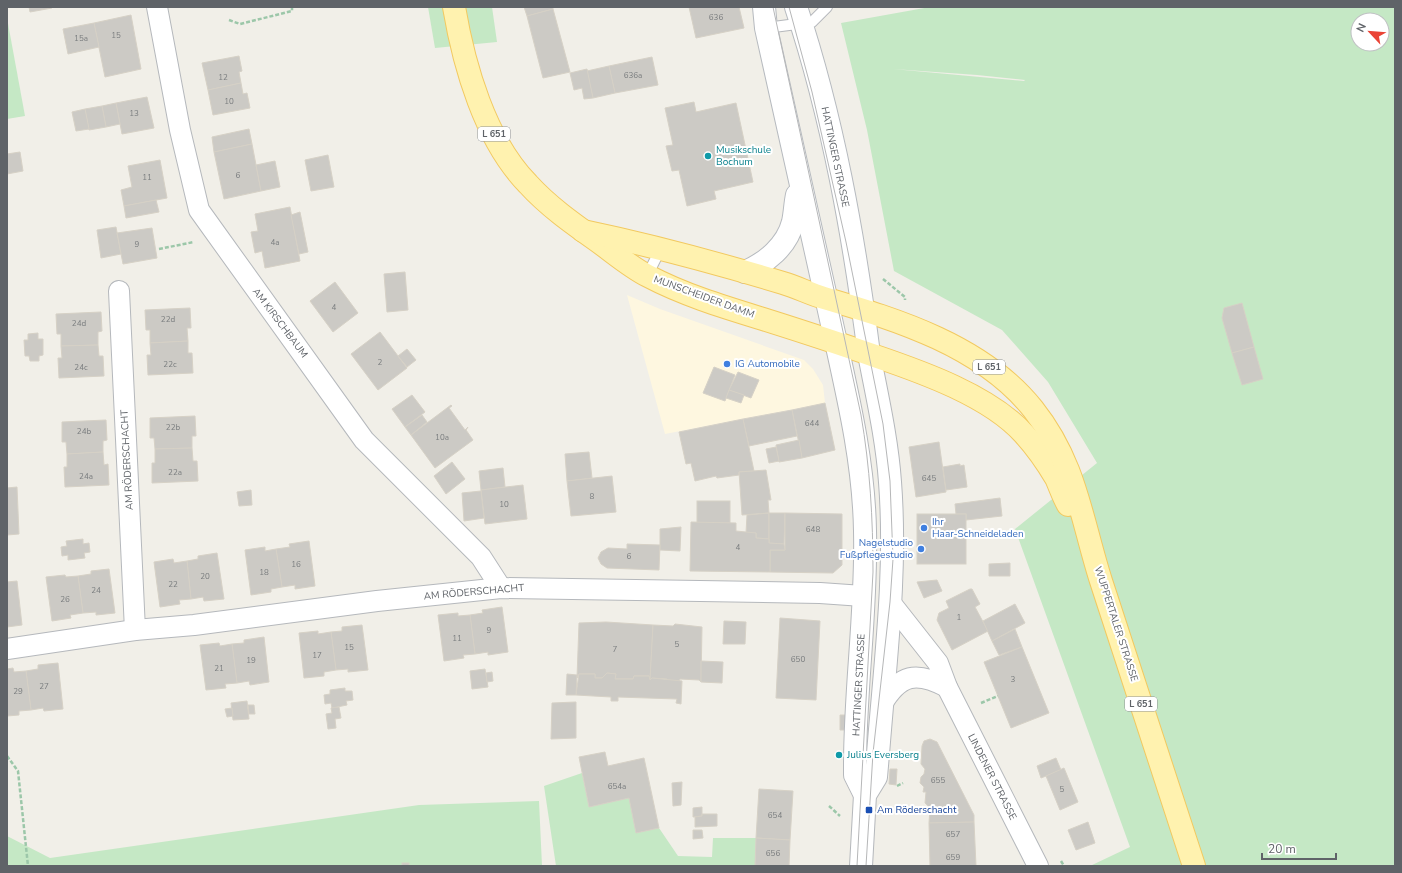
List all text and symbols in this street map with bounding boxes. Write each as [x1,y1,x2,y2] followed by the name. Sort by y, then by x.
[709,12,723,23] house number: 636
[1350,12,1390,52] north arrow
[1353,21,1370,35] text: N
[111,30,121,41] house number: 15
[74,33,88,44] house number: 15a
[624,70,642,81] house number: 636a
[218,72,228,83] house number: 12
[224,96,234,107] house number: 10
[817,105,853,209] street label: HATTINGER STRASSE
[129,108,139,119] house number: 13
[478,127,510,141] road number: L 651
[716,143,771,169] place label: Musikschule Bochum
[703,151,713,161] marker: Musikschule Bochum
[236,170,241,181] house number: 6
[142,172,152,183] house number: 11
[270,237,280,248] house number: 4a
[135,239,140,250] house number: 9
[652,272,756,322] street label: MUNSCHEIDER DAMM
[249,285,311,361] street label: AM KIRSCHBAUM
[332,302,337,313] house number: 4
[161,314,175,325] house number: 22d
[72,318,86,329] house number: 24d
[378,357,383,368] house number: 2
[735,357,800,371] place label: IG Automobile
[163,359,177,370] house number: 22c
[722,359,732,369] marker: IG Automobile
[973,360,1005,374] road number: L 651
[74,362,88,373] house number: 24c
[117,409,137,511] street label: AM RÖDERSCHACHT
[805,418,819,429] house number: 644
[166,422,180,433] house number: 22b
[77,426,91,437] house number: 24b
[435,432,449,443] house number: 10a
[168,467,182,478] house number: 22a
[79,471,93,482] house number: 24a
[922,473,936,484] house number: 645
[590,491,595,502] house number: 8
[499,499,509,510] house number: 10
[932,515,1024,541] place label: Ihr Haar-Schneideladen
[919,523,929,533] marker: Ihr Haar-Schneideladen
[806,524,820,535] house number: 648
[840,536,913,562] place label: Nagelstudio Fußpflegestudio
[736,542,741,553] house number: 4
[916,544,926,554] marker: Nagelstudio Fußpflegestudio
[627,551,632,562] house number: 6
[291,559,301,570] house number: 16
[1091,565,1141,684] street label: WUPPERTALER STRASSE
[259,567,269,578] house number: 18
[200,571,210,582] house number: 20
[168,579,178,590] house number: 22
[423,581,525,603] street label: AM RÖDERSCHACHT
[91,585,101,596] house number: 24
[60,594,70,605] house number: 26
[957,612,962,623] house number: 1
[487,625,492,636] house number: 9
[452,633,462,644] house number: 11
[849,633,869,737] street label: HATTINGER STRASSE
[675,639,680,650] house number: 5
[344,642,354,653] house number: 15
[613,644,618,655] house number: 7
[312,650,322,661] house number: 17
[791,654,805,665] house number: 650
[246,655,256,666] house number: 19
[214,663,224,674] house number: 21
[1011,674,1016,685] house number: 3
[39,681,49,692] house number: 27
[13,686,23,697] house number: 29
[1125,697,1157,711] road number: L 651
[964,731,1020,823] street label: LINDENER STRASSE
[846,748,919,762] place label: Julius Eversberg
[834,750,844,760] marker: Julius Eversberg
[931,775,945,786] house number: 655
[608,781,626,792] house number: 654a
[1060,784,1065,795] house number: 5
[877,803,957,817] place label: Am Röderschacht
[864,805,874,815] marker: Am Röderschacht
[768,810,782,821] house number: 654
[946,829,960,840] house number: 657
[1262,835,1336,861] scale bar
[1268,841,1296,857] text: 20 m
[766,848,780,859] house number: 656
[946,852,960,863] house number: 659

